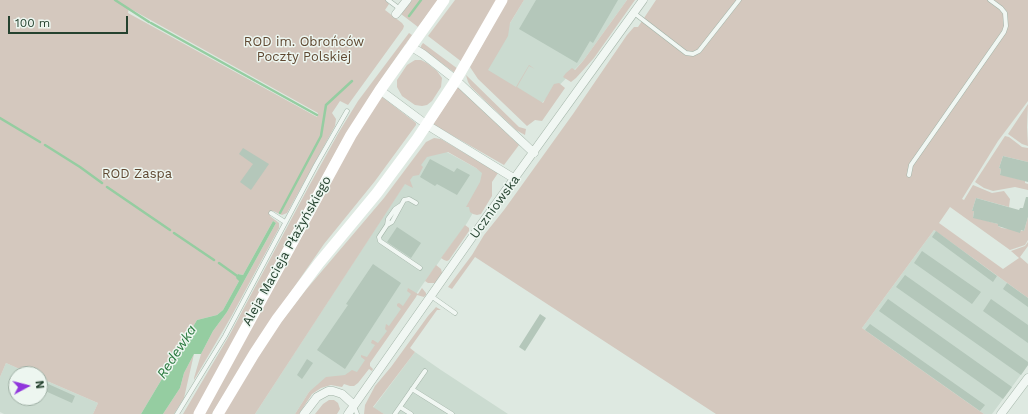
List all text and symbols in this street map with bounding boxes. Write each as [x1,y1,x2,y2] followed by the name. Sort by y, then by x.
[10,8,130,34] scale bar
[15,16,50,30] text: 100 m
[244,34,364,65] park label: ROD im. Obrońców Poczty Polskiej
[102,166,172,182] park label: ROD Zaspa
[467,172,523,242] street label: Uczniowska
[239,173,335,329] street label: Aleja Macieja Płażyńskiego
[154,322,200,382] water label: Redewka
[8,366,48,406] north arrow
[32,380,46,389] text: N

